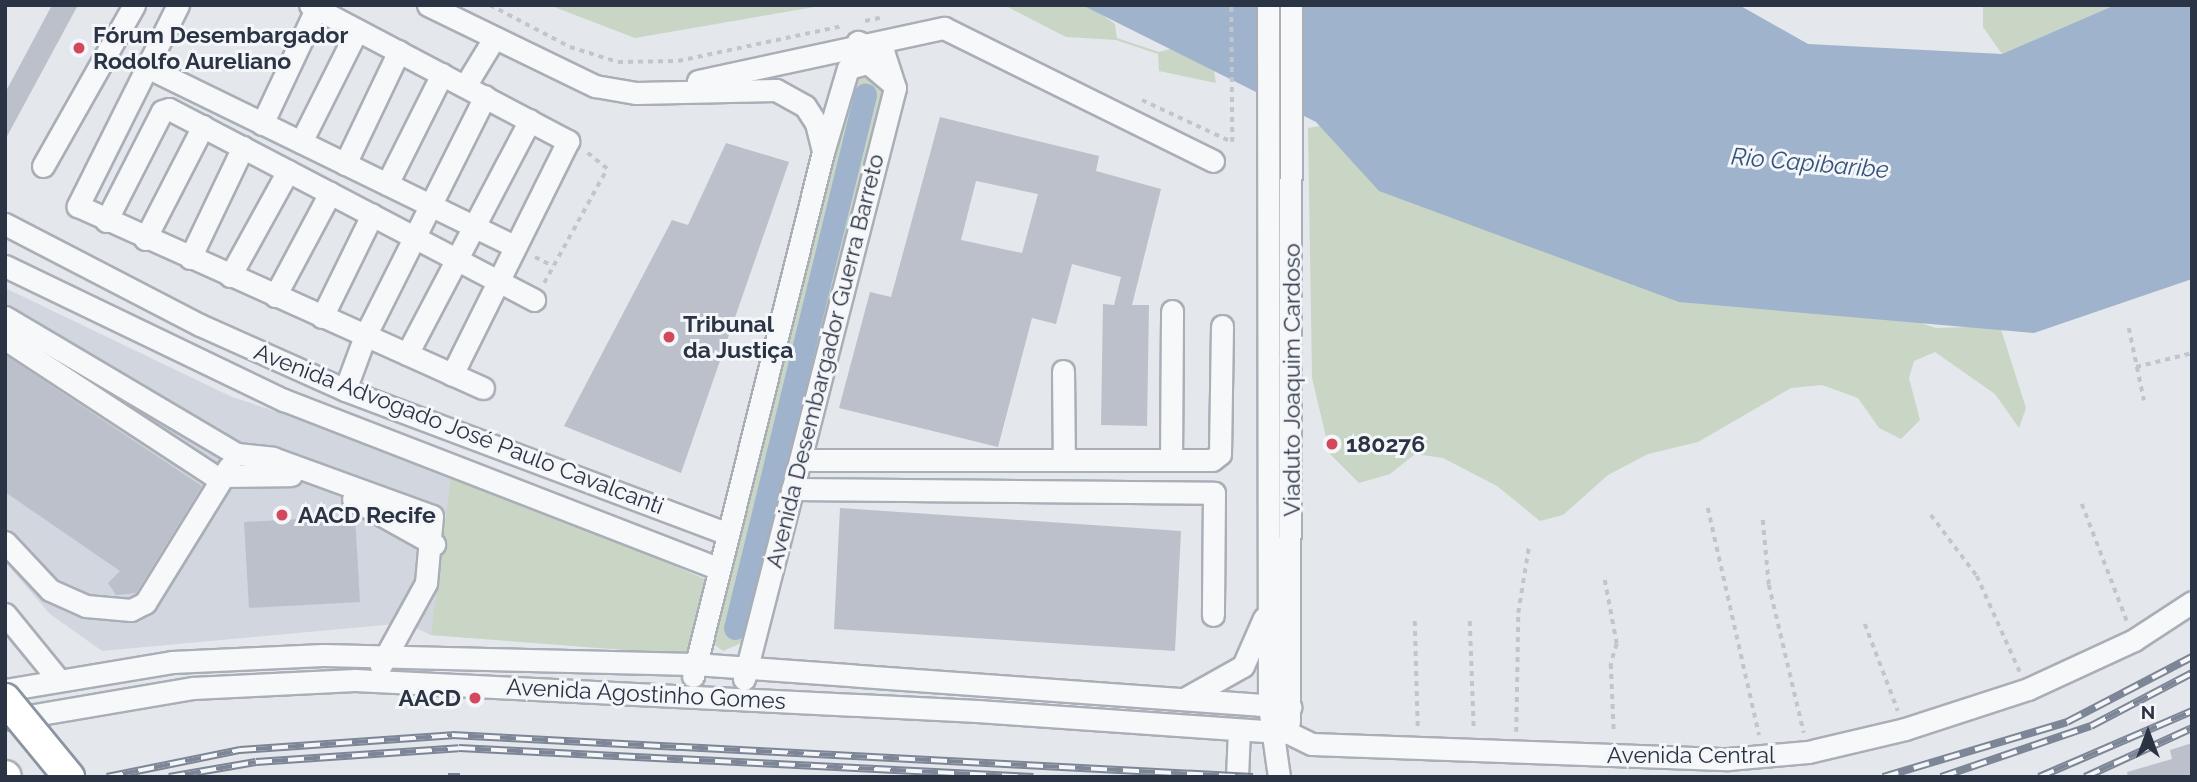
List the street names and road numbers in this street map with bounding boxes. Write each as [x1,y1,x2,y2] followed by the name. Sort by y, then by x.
[760,151,890,571] street label: Avenida Desembargador Guerra Barreto
[1278,243,1306,517] street label: Viaduto Joaquim Cardoso
[250,338,668,520] street label: Avenida Advogado José Paulo Cavalcanti
[505,673,787,715] street label: Avenida Agostinho Gomes
[1607,741,1775,769] street label: Avenida Central

